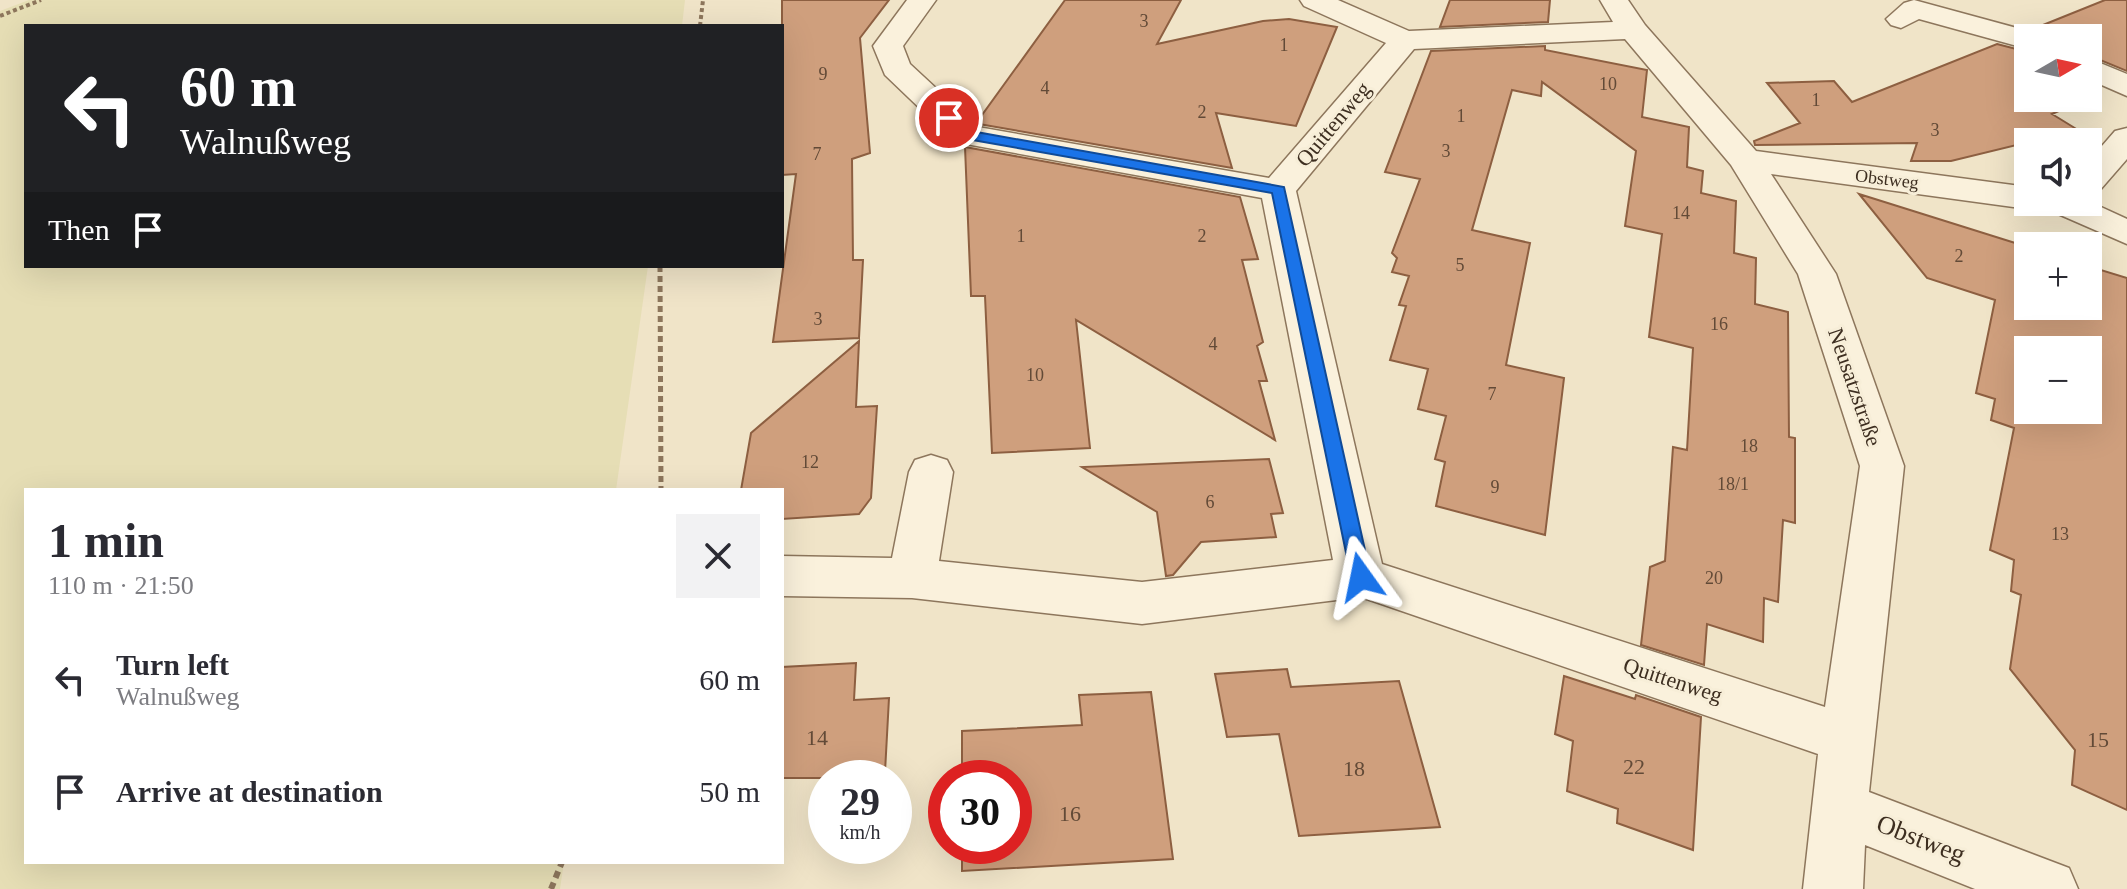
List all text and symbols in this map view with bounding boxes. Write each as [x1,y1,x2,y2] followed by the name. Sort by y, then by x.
[1140,11,1149,31] house number: 3
[2014,24,2102,112] north arrow
[2014,24,2102,424] map controls
[1280,35,1289,55] house number: 1
[48,56,152,160] icon: left
[180,56,297,118] text: 60 m
[819,64,828,84] house number: 9
[1599,74,1617,94] house number: 10
[1290,77,1376,171] street label: Quittenweg
[1041,78,1050,98] house number: 4
[915,84,983,152] pin
[1812,90,1821,110] house number: 1
[927,96,971,140] icon: arrive
[1198,102,1207,122] house number: 2
[1457,106,1466,126] house number: 1
[1931,120,1940,140] house number: 3
[180,122,351,162] text: Walnußweg
[2014,128,2102,216] button: sound
[1442,141,1451,161] house number: 3
[813,144,822,164] house number: 7
[1854,165,1920,193] street label: Obstweg
[1672,203,1690,223] house number: 14
[126,208,170,252] icon: arrive
[48,213,110,246] text: Then
[1017,226,1026,246] house number: 1
[1198,226,1207,246] house number: 2
[2014,232,2102,320] button: +
[1955,246,1964,266] house number: 2
[1456,255,1465,275] house number: 5
[814,309,823,329] house number: 3
[1710,314,1728,334] house number: 16
[1823,325,1887,449] street label: Neusatzstraße
[1209,334,1218,354] house number: 4
[2014,336,2102,424] button: −
[1026,365,1044,385] house number: 10
[1488,384,1497,404] house number: 7
[1740,436,1758,456] house number: 18
[801,452,819,472] house number: 12
[1717,474,1749,494] house number: 18/1
[1491,477,1500,497] house number: 9
[1206,492,1215,512] house number: 6
[48,514,164,567] text: 1 min
[676,514,760,598] button: close
[2051,524,2069,544] house number: 13
[1319,535,1403,619] position arrow
[1705,568,1723,588] house number: 20
[48,571,194,600] text: 110 m · 21:50
[116,648,229,681] text: Turn left
[1620,652,1726,708] street label: Quittenweg
[48,658,92,702] icon: left
[699,663,760,696] text: 60 m
[116,682,240,711] text: Walnußweg
[806,725,828,750] house number: 14
[2087,727,2109,752] house number: 15
[1623,754,1645,779] house number: 22
[1343,756,1365,781] house number: 18
[928,760,1032,864] speed limit sign: 30
[48,770,92,814] icon: arrive
[116,775,383,808] text: Arrive at destination
[699,775,760,808] text: 50 m
[840,779,880,824] text: 29
[1059,801,1081,826] house number: 16
[1873,809,1969,869] street label: Obstweg
[839,821,881,843] text: km/h

